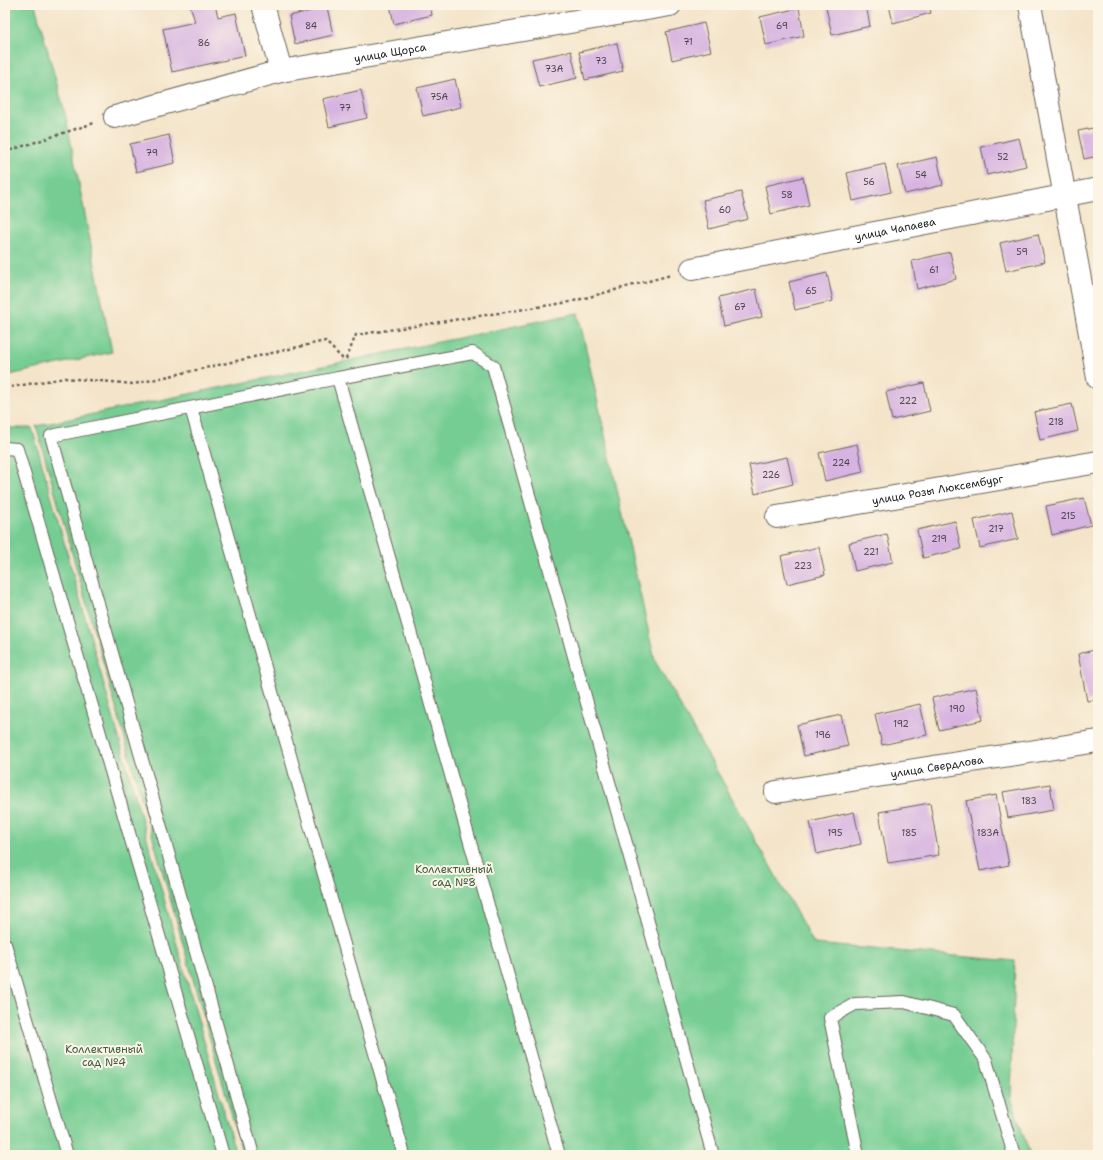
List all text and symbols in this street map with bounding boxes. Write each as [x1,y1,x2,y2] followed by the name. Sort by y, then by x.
[305,20,317,32] house number: 84
[776,20,788,32] house number: 69
[683,36,693,48] house number: 71
[198,37,210,49] house number: 86
[353,39,428,66] street label: улица Щорса
[595,55,607,67] house number: 73
[545,63,564,75] house number: 73А
[430,91,448,103] house number: 75А
[339,102,351,114] house number: 77
[146,147,158,159] house number: 79
[997,151,1009,163] house number: 52
[915,169,927,181] house number: 54
[863,176,875,188] house number: 56
[781,189,793,201] house number: 58
[719,204,731,216] house number: 60
[853,214,937,244] street label: улица Чапаева
[1016,246,1028,258] house number: 59
[929,264,939,276] house number: 61
[805,285,817,297] house number: 65
[734,301,746,313] house number: 67
[899,395,917,407] house number: 222
[1048,416,1064,428] house number: 218
[832,457,850,469] house number: 224
[762,469,780,481] house number: 226
[871,471,1005,508] street label: улица Розы Люксембург
[1061,510,1076,522] house number: 215
[988,523,1004,535] house number: 217
[931,533,947,545] house number: 219
[863,546,879,558] house number: 221
[794,560,812,572] house number: 223
[949,703,965,715] house number: 190
[893,718,909,730] house number: 192
[815,729,831,741] house number: 196
[889,752,985,781] street label: улица Свердлова
[1021,795,1037,807] house number: 183
[827,827,843,839] house number: 195
[901,827,917,839] house number: 185
[977,827,1000,839] house number: 183А
[415,862,493,890] park label: Коллективный сад №8
[65,1042,143,1070] park label: Коллективный сад №4

